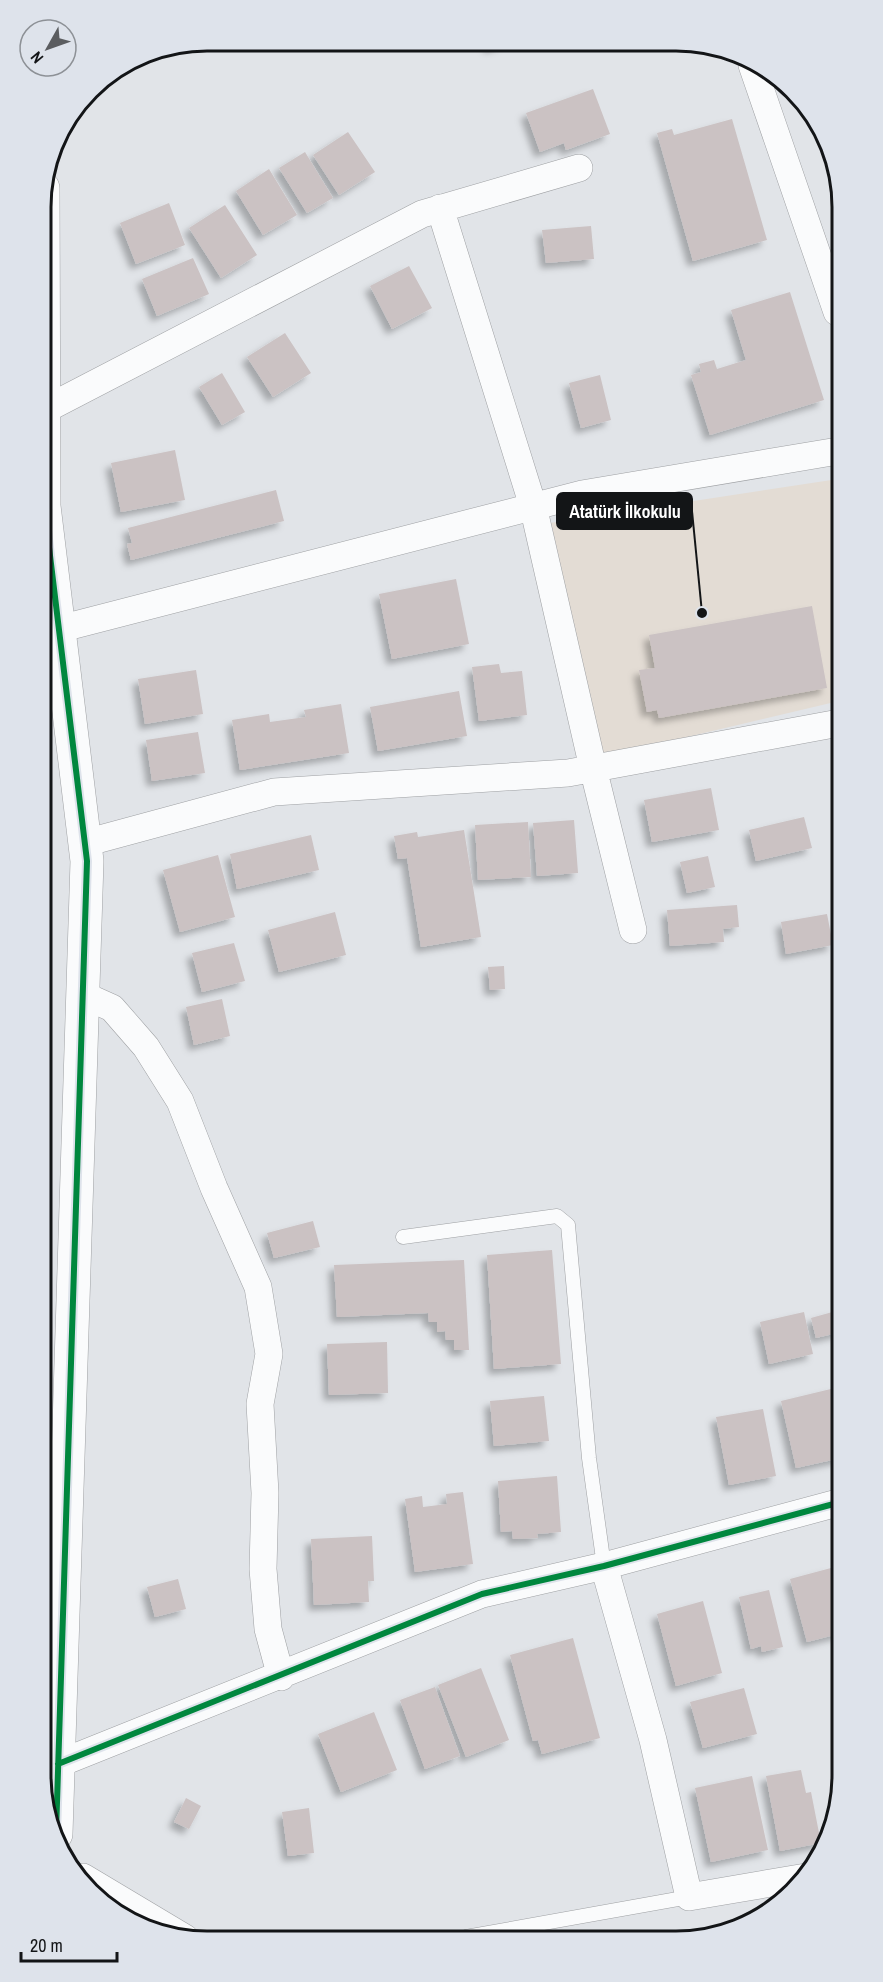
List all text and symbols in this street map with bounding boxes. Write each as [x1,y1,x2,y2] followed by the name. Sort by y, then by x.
[18,18,78,78] north arrow
[25,47,48,68] text: N
[557,493,692,529] callout: Atatürk İlkokulu
[569,499,681,524] text: Atatürk İlkokulu
[21,1925,117,1963] scale bar
[30,1933,63,1958] text: 20 m

